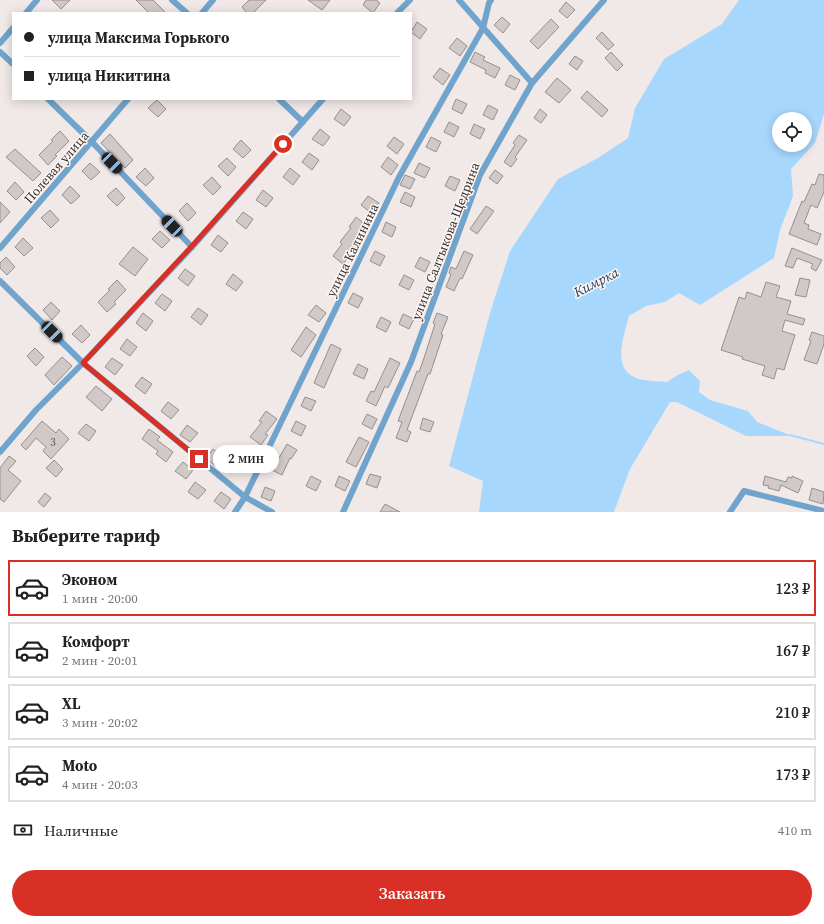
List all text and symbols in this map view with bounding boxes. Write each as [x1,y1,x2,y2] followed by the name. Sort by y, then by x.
[48,27,229,48] text: улица Максима Горького
[48,65,170,86] text: улица Никитина
[772,112,812,152] map controls
[772,112,812,152] button: locate
[20,127,93,207] street label: Полевая улица
[274,135,292,153] route start
[99,150,125,176] car
[407,160,484,322] street label: улица Салтыкова-Щедрина
[322,200,383,300] street label: улица Калинина
[159,213,185,239] car
[569,262,623,302] water label: Кимрка
[39,319,65,345] car
[50,435,56,450] house number: 3
[213,445,279,473] callout: 2 мин
[190,450,208,468] route end
[228,450,264,467] text: 2 мин
[12,523,160,548] text: Выберите тариф
[62,569,117,590] text: Эконом
[14,570,50,606] icon: car
[775,578,810,599] text: 123 ₽
[62,590,138,607] text: 1 мин · 20:00
[62,631,130,652] text: Комфорт
[14,632,50,668] icon: car
[775,640,810,661] text: 167 ₽
[62,652,138,669] text: 2 мин · 20:01
[62,693,81,714] text: XL
[14,694,50,730] icon: car
[775,702,810,723] text: 210 ₽
[62,714,138,731] text: 3 мин · 20:02
[62,755,97,776] text: Moto
[14,756,50,792] icon: car
[775,764,810,785] text: 173 ₽
[62,776,138,793] text: 4 мин · 20:03
[12,819,34,841] icon: cash
[44,820,118,841] text: Наличные
[778,822,812,839] text: 410 m
[12,870,812,916] button: Заказать

